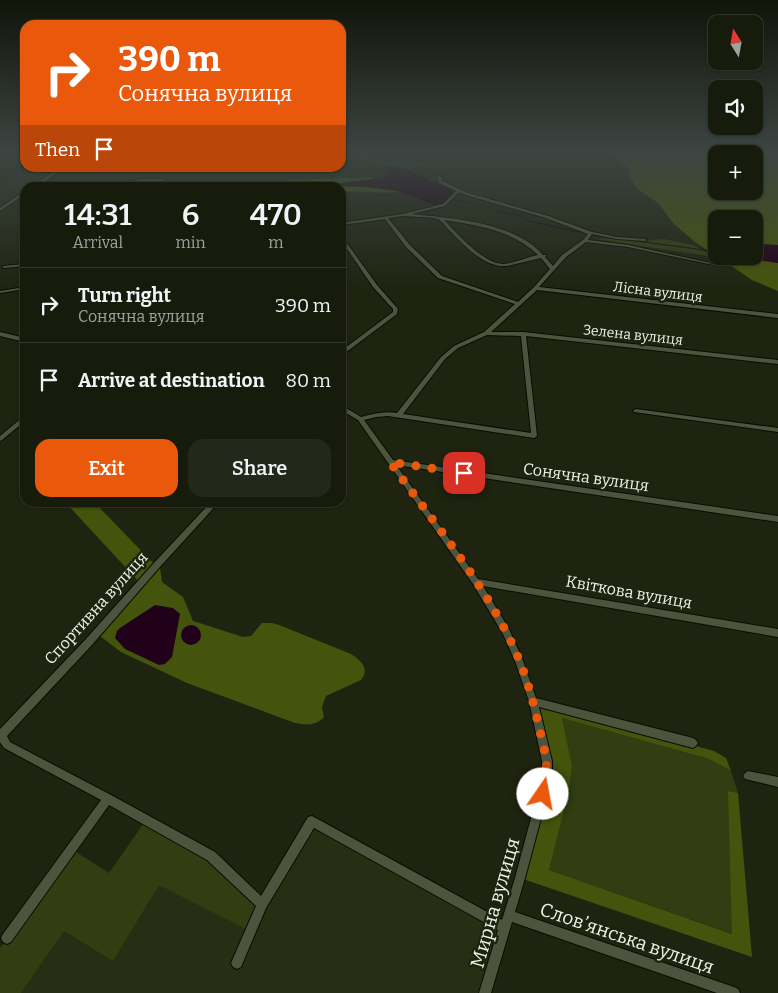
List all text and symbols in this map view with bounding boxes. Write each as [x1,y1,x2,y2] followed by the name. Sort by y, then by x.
[708,15,762,70] north arrow
[708,15,763,265] map controls
[118,38,221,80] text: 390 m
[35,40,100,105] icon: right
[118,80,292,107] text: Сонячна вулиця
[708,80,763,135] button: sound
[90,135,118,163] icon: arrive
[35,138,80,161] text: Then
[708,145,763,200] button: +
[64,197,132,233] text: 14:31
[182,197,200,233] text: 6
[250,197,302,233] text: 470
[708,210,763,265] button: −
[72,233,123,252] text: Arrival
[176,233,206,252] text: min
[268,233,283,252] text: m
[612,278,704,306] street label: Лісна вулиця
[78,284,171,307] text: Turn right
[35,291,63,319] icon: right
[275,294,331,317] text: 390 m
[78,307,205,326] text: Сонячна вулиця
[582,321,684,349] street label: Зелена вулиця
[35,366,63,394] icon: arrive
[78,369,265,392] text: Arrive at destination
[285,369,331,392] text: 80 m
[35,439,178,497] button: Exit
[188,439,331,497] button: Share
[443,452,485,494] pin
[450,459,478,487] icon: arrive
[522,459,650,495] street label: Сонячна вулиця
[40,548,152,668] street label: Спортивна вулиця
[564,572,694,612] street label: Квіткова вулиця
[516,767,568,819] position arrow
[465,835,525,971] street label: Мирна вулиця
[537,897,717,979] street label: Словʼянська вулиця

